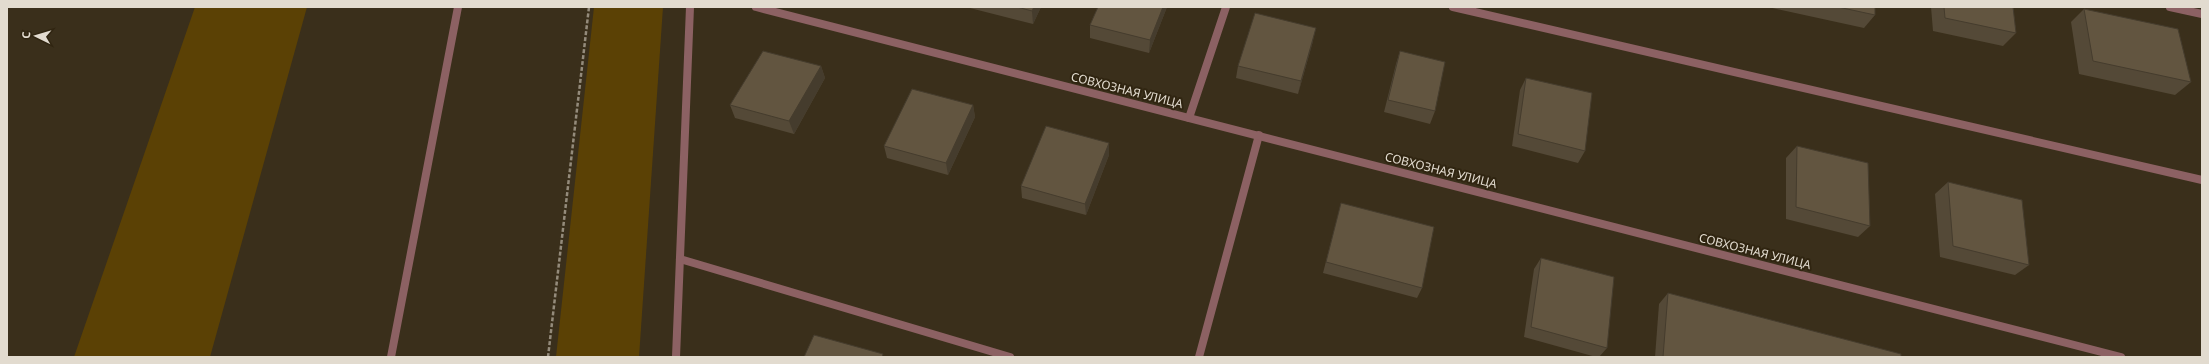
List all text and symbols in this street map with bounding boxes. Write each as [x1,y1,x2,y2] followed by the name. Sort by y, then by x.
[16,16,56,56] north arrow
[18,31,33,39] text: С
[1069,68,1185,112] street label: СОВХОЗНАЯ УЛИЦА
[1383,148,1499,192] street label: СОВХОЗНАЯ УЛИЦА
[1697,229,1813,273] street label: СОВХОЗНАЯ УЛИЦА

